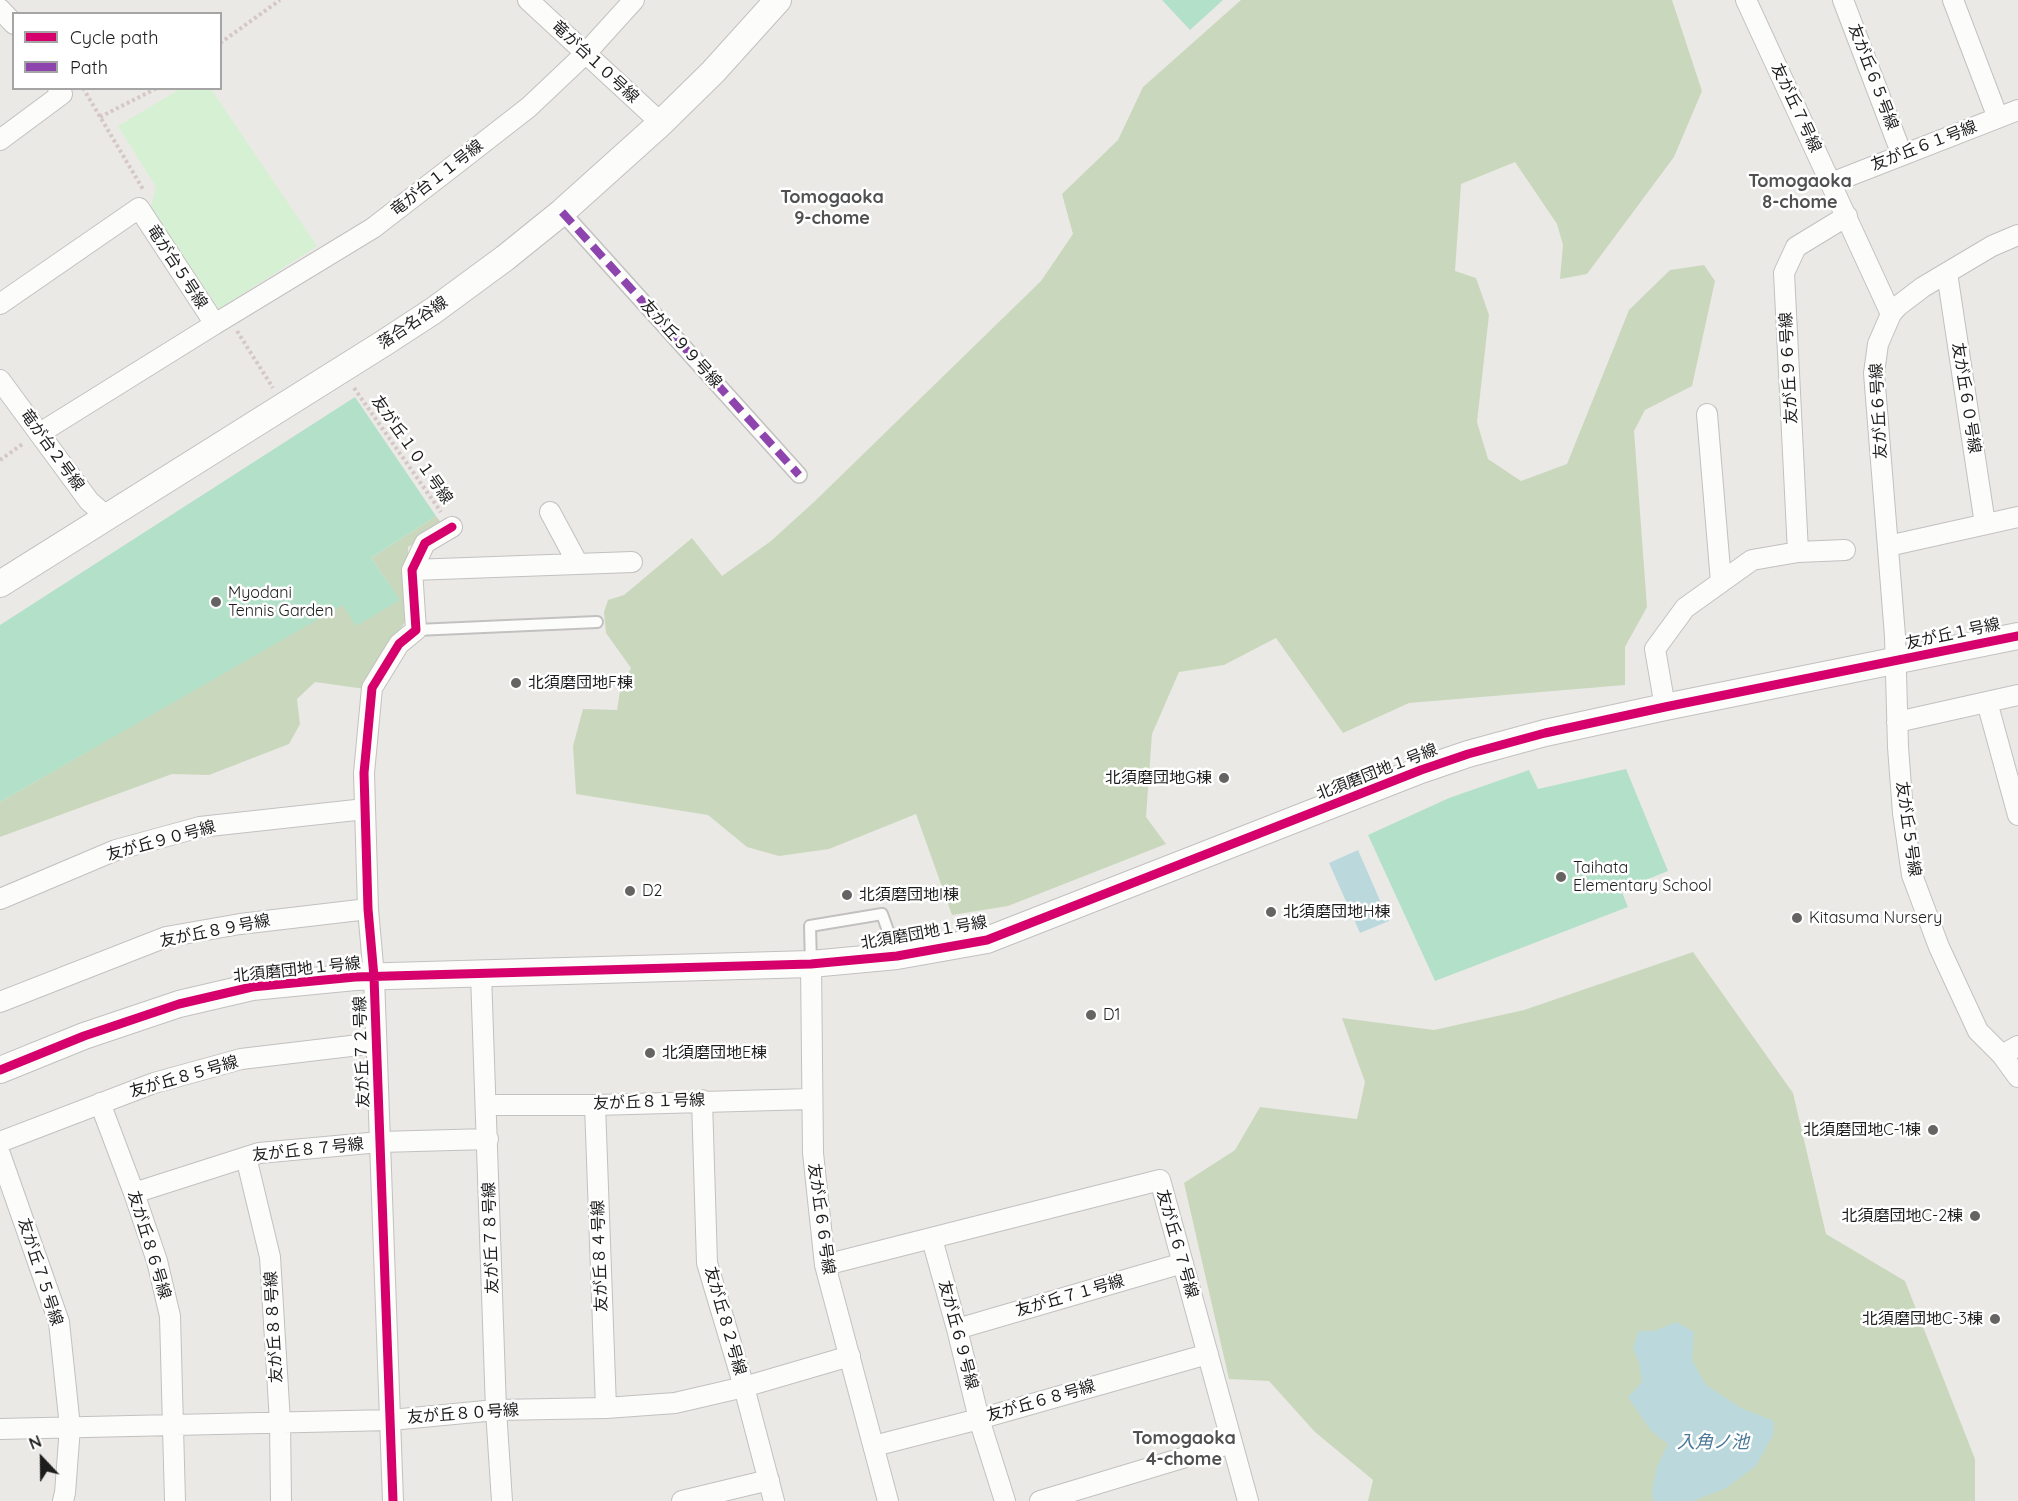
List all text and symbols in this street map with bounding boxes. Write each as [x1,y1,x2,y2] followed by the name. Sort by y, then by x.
[12,12,222,90] legend
[547,17,643,107] street label: 竜が台１０号線
[1844,21,1902,133] street label: 友が丘６５号線
[70,26,158,49] text: Cycle path
[70,56,108,79] text: Path
[1767,60,1825,156] street label: 友が丘７号線
[1868,117,1980,175] street label: 友が丘６１号線
[387,136,487,220] street label: 竜が台１１号線
[1748,171,1852,213] district label: Tomogaoka 8-chome
[780,187,884,230] district label: Tomogaoka 9-chome
[143,222,211,312] street label: 竜が台５号線
[374,293,452,353] street label: 落合名谷線
[636,296,726,392] street label: 友が丘９９号線
[1776,312,1802,424] street label: 友が丘９６号線
[1948,341,1984,455] street label: 友が丘６０号線
[1867,363,1891,459] street label: 友が丘６号線
[367,392,457,508] street label: 友が丘１０１号線
[16,406,88,494] street label: 竜が台２号線
[228,583,333,621] place label: Myodani Tennis Garden
[209,595,223,609] marker: Myodani Tennis Garden
[1904,615,2002,653] street label: 友が丘１号線
[528,673,633,693] place label: 北須磨団地F棟
[509,676,523,690] marker: 北須磨団地F棟
[1314,740,1440,804] street label: 北須磨団地１号線
[1105,768,1212,788] place label: 北須磨団地G棟
[1217,771,1231,785] marker: 北須磨団地G棟
[1892,780,1924,878] street label: 友が丘５号線
[104,817,218,865] street label: 友が丘９０号線
[1573,858,1712,896] place label: Taihata Elementary School
[1554,870,1568,884] marker: Taihata Elementary School
[642,881,662,901] place label: D2
[623,884,637,898] marker: D2
[859,885,959,905] place label: 北須磨団地I棟
[840,888,854,902] marker: 北須磨団地I棟
[1283,902,1391,922] place label: 北須磨団地H棟
[1264,905,1278,919] marker: 北須磨団地H棟
[1809,908,1942,928] place label: Kitasuma Nursery
[158,911,272,951] street label: 友が丘８９号線
[1790,911,1804,925] marker: Kitasuma Nursery
[859,912,989,954] street label: 北須磨団地１号線
[232,954,362,986] street label: 北須磨団地１号線
[350,996,374,1108] street label: 友が丘７２号線
[1103,1005,1120,1025] place label: D1
[1084,1008,1098,1022] marker: D1
[662,1043,767,1063] place label: 北須磨団地E棟
[643,1046,657,1060] marker: 北須磨団地E棟
[128,1052,240,1102] street label: 友が丘８５号線
[593,1090,705,1114] street label: 友が丘８１号線
[1803,1120,1921,1140] place label: 北須磨団地C-1棟
[1926,1123,1940,1137] marker: 北須磨団地C-1棟
[251,1135,365,1165] street label: 友が丘８７号線
[804,1162,838,1276] street label: 友が丘６６号線
[479,1182,503,1294] street label: 友が丘７８号線
[1152,1188,1202,1300] street label: 友が丘６７号線
[123,1189,175,1301] street label: 友が丘８６号線
[588,1200,612,1312] street label: 友が丘８４号線
[1841,1206,1963,1226] place label: 北須磨団地C-2棟
[1968,1209,1982,1223] marker: 北須磨団地C-2棟
[14,1216,66,1328] street label: 友が丘７５号線
[700,1265,750,1377] street label: 友が丘８２号線
[261,1271,287,1383] street label: 友が丘８８号線
[1014,1271,1126,1321] street label: 友が丘７１号線
[934,1278,982,1392] street label: 友が丘６９号線
[1862,1309,1983,1329] place label: 北須磨団地C-3棟
[1988,1312,2002,1326] marker: 北須磨団地C-3棟
[985,1376,1097,1426] street label: 友が丘６８号線
[406,1401,520,1427] street label: 友が丘８０号線
[1132,1428,1236,1470] district label: Tomogaoka 4-chome
[12,1429,72,1489] north arrow
[26,1431,44,1454] text: N
[1677,1432,1749,1454] water label: 入角ノ池

